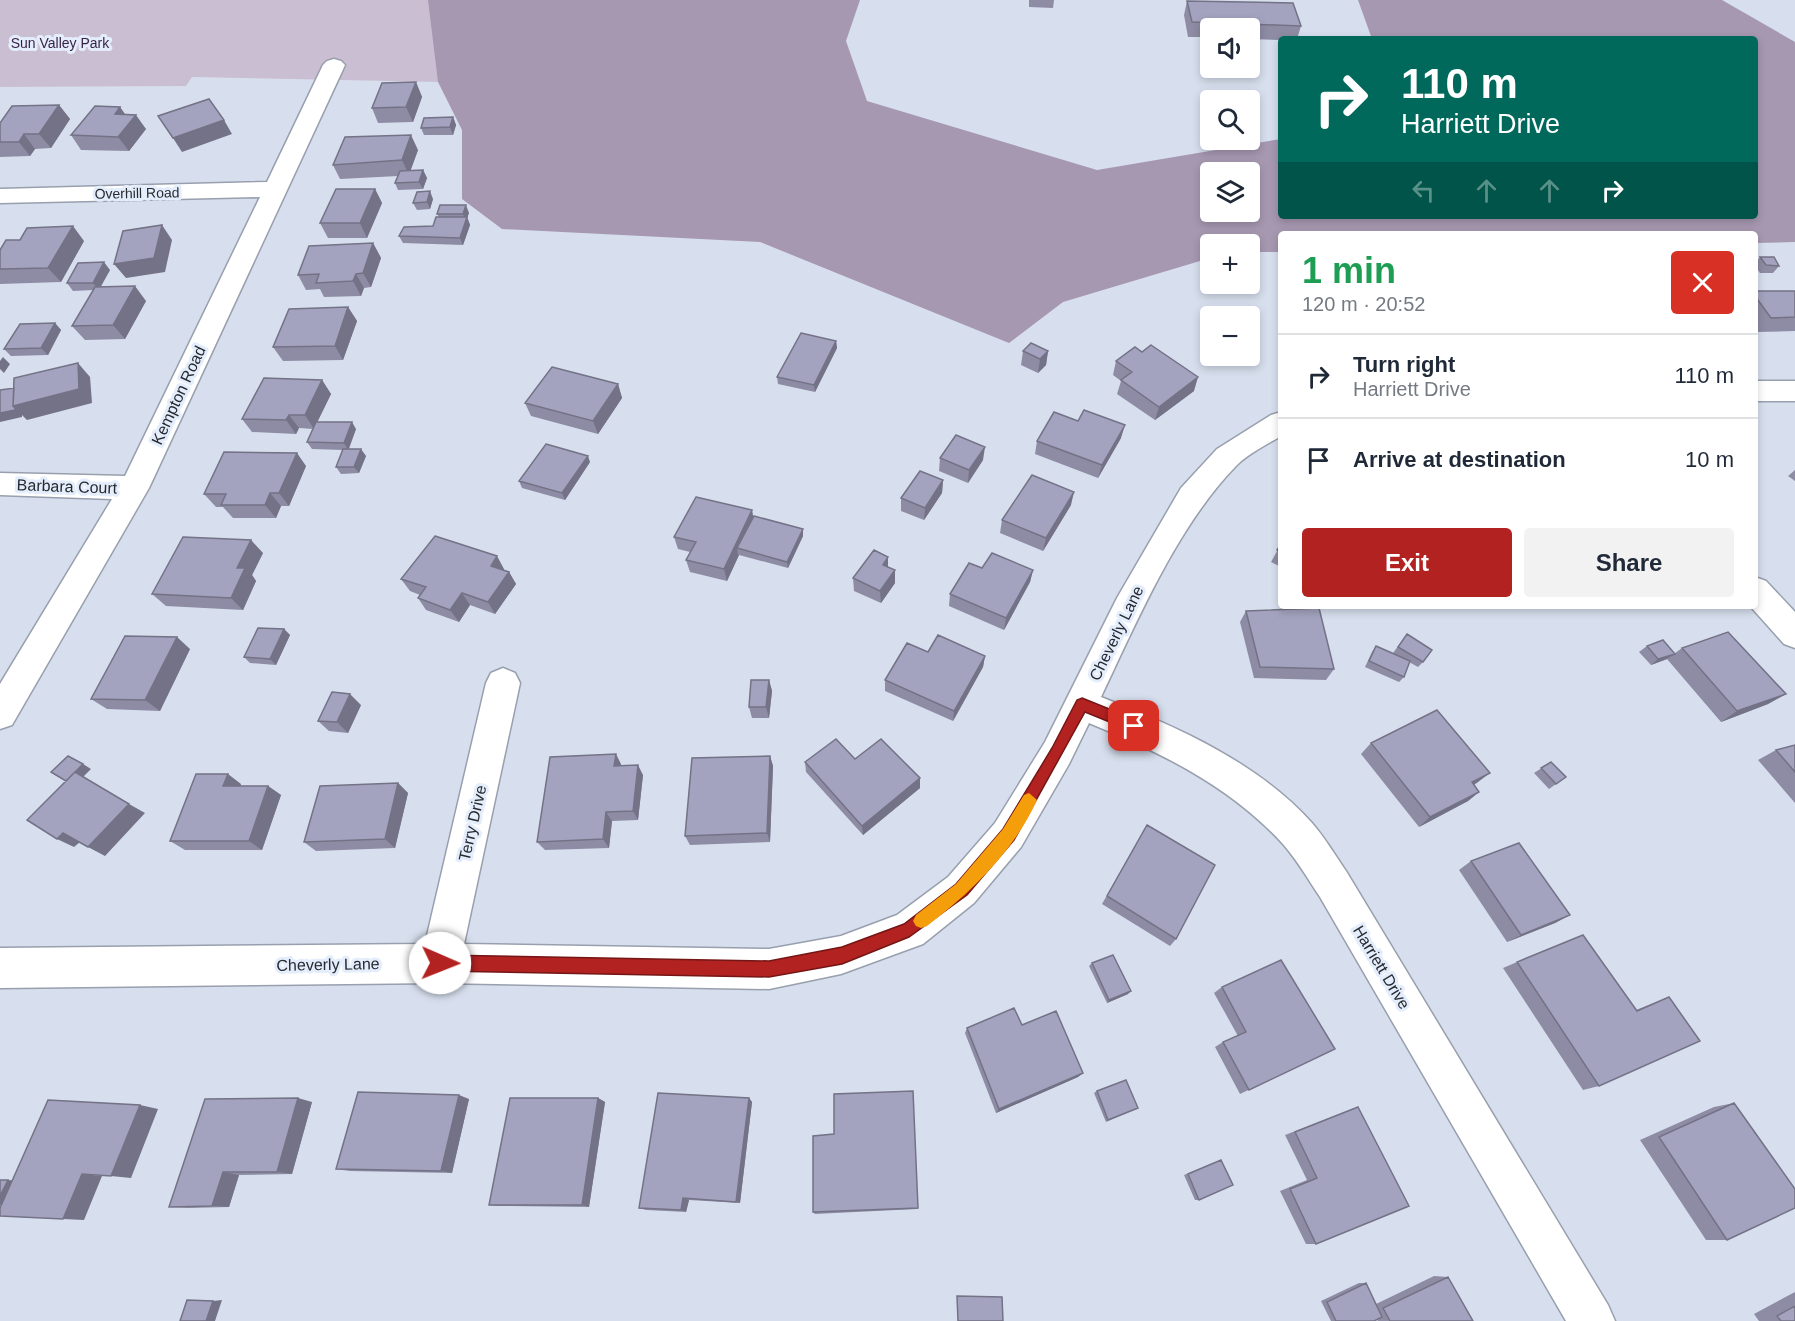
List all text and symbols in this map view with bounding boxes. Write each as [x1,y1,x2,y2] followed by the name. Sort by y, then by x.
[1200,18,1260,366] map controls
[1200,18,1260,78] button: sound
[11,35,110,51] park label: Sun Valley Park
[1302,60,1380,138] icon: right
[1401,60,1518,107] text: 110 m
[1200,90,1260,150] button: search
[1401,109,1560,139] text: Harriett Drive
[1200,162,1260,222] button: layers
[1407,174,1440,207] icon: left
[1470,174,1503,207] icon: ahead
[1533,174,1566,207] icon: ahead
[1596,174,1629,207] icon: right
[94,184,180,202] street label: Overhill Road
[1200,234,1260,294] button: +
[1302,250,1396,291] text: 1 min
[1671,251,1734,314] button: close
[1302,293,1425,315] text: 120 m · 20:52
[1200,306,1260,366] button: −
[148,343,209,447] street label: Kempton Road
[1353,352,1455,377] text: Turn right
[1302,360,1335,393] icon: right
[1674,363,1734,388] text: 110 m
[1353,378,1471,400] text: Harriett Drive
[1302,444,1335,477] icon: arrive
[1353,447,1566,472] text: Arrive at destination
[1685,447,1734,472] text: 10 m
[16,476,118,497] street label: Barbara Court
[1302,528,1512,597] button: Exit
[1524,528,1734,597] button: Share
[1086,583,1147,683] street label: Cheverly Lane
[1108,700,1159,751] pin
[1117,709,1150,742] icon: arrive
[456,783,489,863] street label: Terry Drive
[1350,922,1413,1012] street label: Harriett Drive
[408,931,472,995] position arrow
[276,955,380,974] street label: Cheverly Lane

